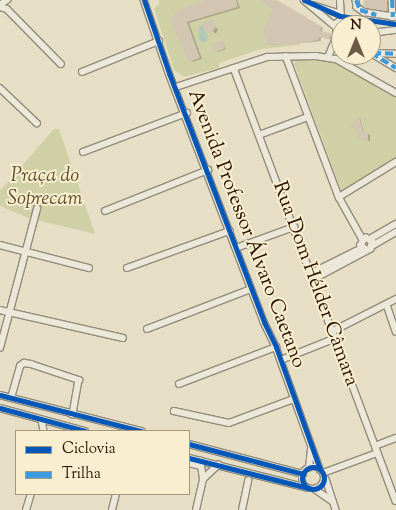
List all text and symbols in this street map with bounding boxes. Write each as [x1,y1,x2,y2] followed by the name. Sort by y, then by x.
[331,15,381,65] north arrow
[350,16,362,36] text: N
[182,86,310,372] street label: Avenida Professor Álvaro Caetano
[7,165,83,212] park label: Praça do Soprecam
[267,178,363,390] street label: Rua Dom Hélder Câmara
[15,430,190,495] legend
[62,439,116,460] text: Ciclovia
[62,464,101,485] text: Trilha

